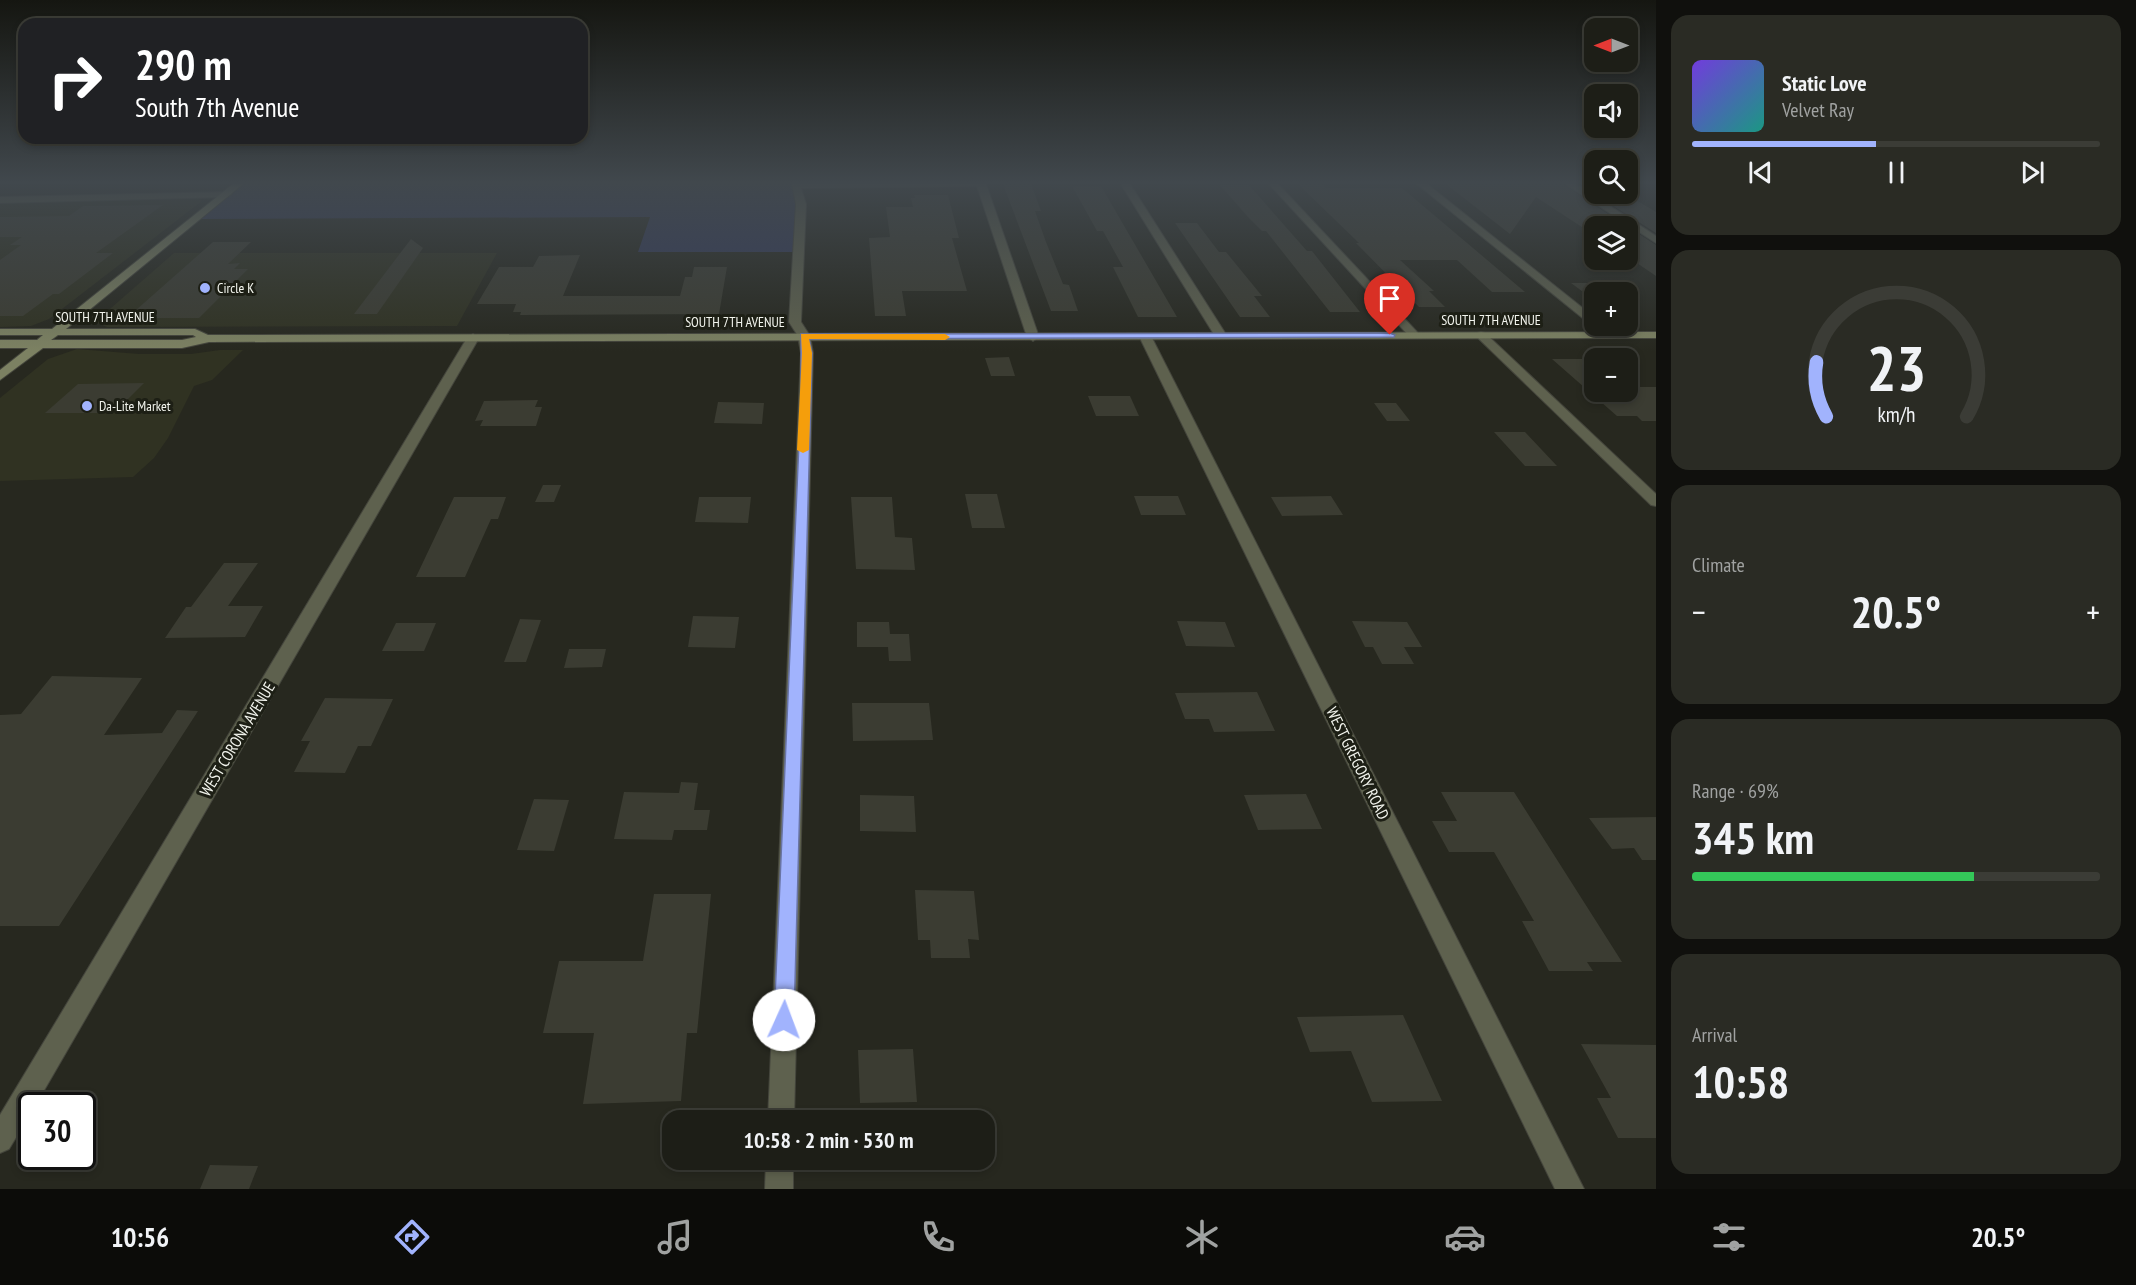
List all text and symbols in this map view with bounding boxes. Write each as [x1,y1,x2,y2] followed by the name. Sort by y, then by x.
[1584,18,1638,72] north arrow
[1584,18,1638,402] map controls
[135,37,232,92] text: 290 m
[36,42,114,120] icon: right
[1782,69,1867,97] text: Static Love
[1584,84,1638,138] button: sound
[135,90,299,124] text: South 7th Avenue
[1782,97,1854,123] text: Velvet Ray
[1584,150,1638,204] button: search
[1744,156,1777,189] icon: previous
[1880,156,1913,189] icon: pause
[2016,156,2049,189] icon: next
[1584,216,1638,270] button: layers
[1364,273,1415,335] pin
[217,279,254,297] place label: Circle K
[198,281,212,295] marker: Circle K
[1373,282,1406,315] icon: arrive
[1584,282,1638,336] button: +
[55,308,155,326] street label: SOUTH 7TH AVENUE
[1441,311,1541,329] street label: SOUTH 7TH AVENUE
[685,313,785,331] street label: SOUTH 7TH AVENUE
[1866,327,1926,408] text: 23
[1584,348,1638,402] button: −
[99,397,171,415] place label: Da-Lite Market
[80,399,94,413] marker: Da-Lite Market
[1877,400,1915,428] text: km/h
[1692,552,1745,578] text: Climate
[1851,582,1941,640] text: 20.5°
[1692,590,1706,633] text: −
[2086,590,2100,633] text: +
[195,678,279,800] street label: WEST CORONA AVENUE
[1322,704,1394,822] street label: WEST GREGORY ROAD
[1692,778,1779,804] text: Range · 69%
[1692,808,1814,866] text: 345 km
[752,988,816,1052] position arrow
[1692,1022,1737,1048] text: Arrival
[1692,1052,1789,1110] text: 10:58
[18,1092,96,1170] speed limit sign: 30
[743,1126,914,1154] text: 10:58 · 2 min · 530 m
[391,1216,433,1258] icon: directions
[654,1216,696,1258] icon: music
[917,1216,959,1258] icon: phone
[1181,1216,1223,1258] icon: climate
[1444,1216,1486,1258] icon: car
[1708,1216,1750,1258] icon: filters
[111,1220,169,1254] text: 10:56
[1971,1220,2025,1254] text: 20.5°

